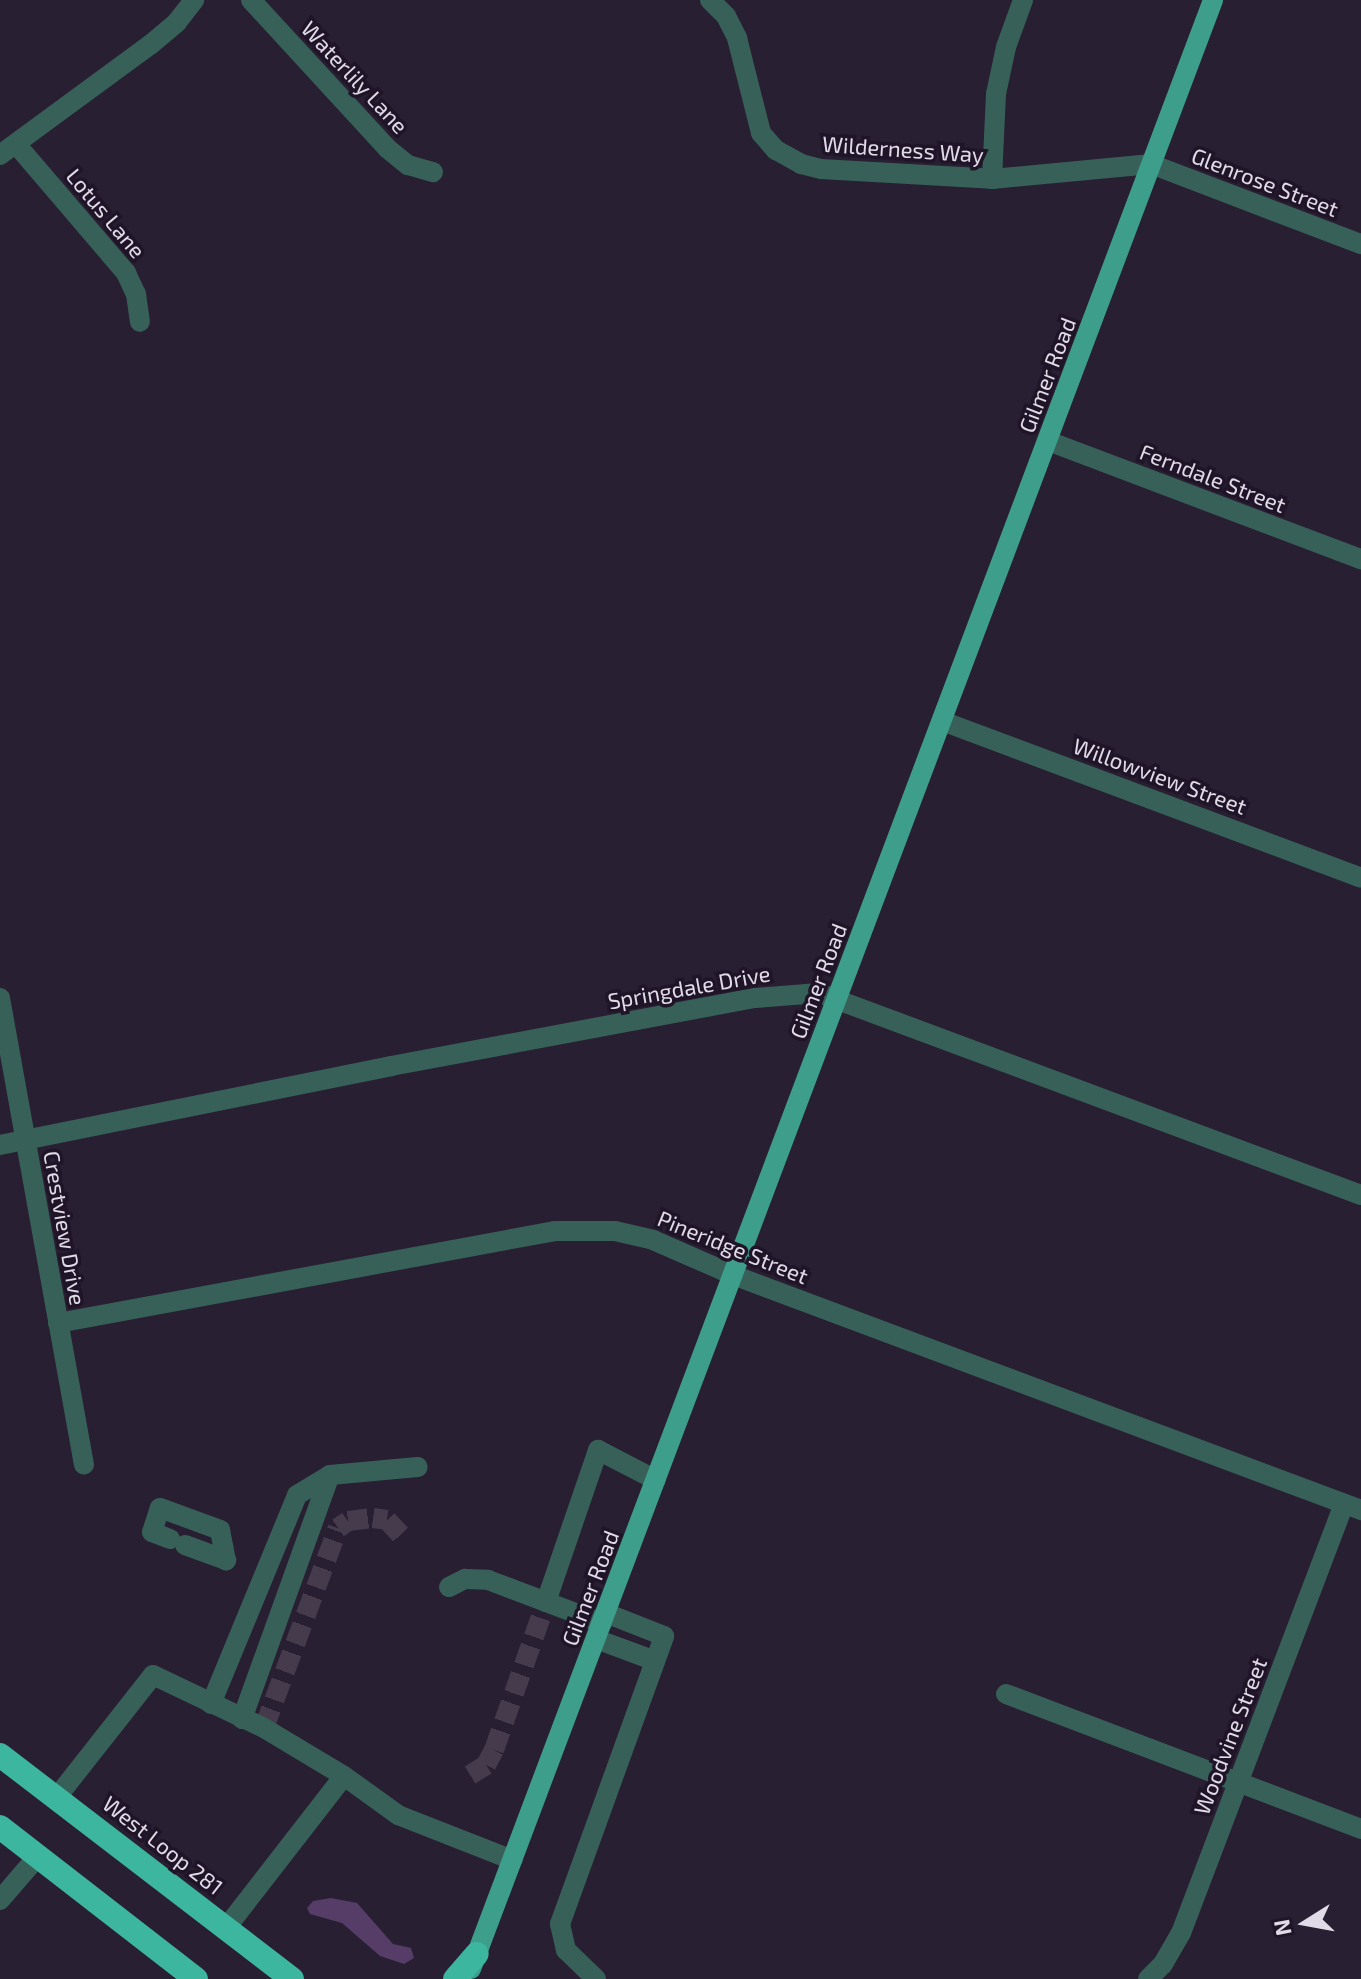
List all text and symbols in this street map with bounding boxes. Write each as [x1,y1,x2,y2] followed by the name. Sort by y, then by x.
[296,15,414,139] street label: Waterlily Lane
[821,130,985,168] street label: Wilderness Way
[1188,142,1342,222] street label: Glenrose Street
[61,163,151,263] street label: Lotus Lane
[1013,314,1081,436] street label: Gilmer Road
[1136,438,1290,518] street label: Ferndale Street
[1069,732,1251,820] street label: Willowview Street
[784,920,852,1042] street label: Gilmer Road
[606,960,772,1014] street label: Springdale Drive
[38,1149,92,1307] street label: Crestview Drive
[654,1205,812,1289] street label: Pineridge Street
[556,1527,624,1649] street label: Gilmer Road
[1188,1654,1272,1818] street label: Woodvine Street
[98,1790,228,1900] street label: West Loop 281
[1265,1883,1345,1963] north arrow
[1267,1917,1296,1938] text: N

